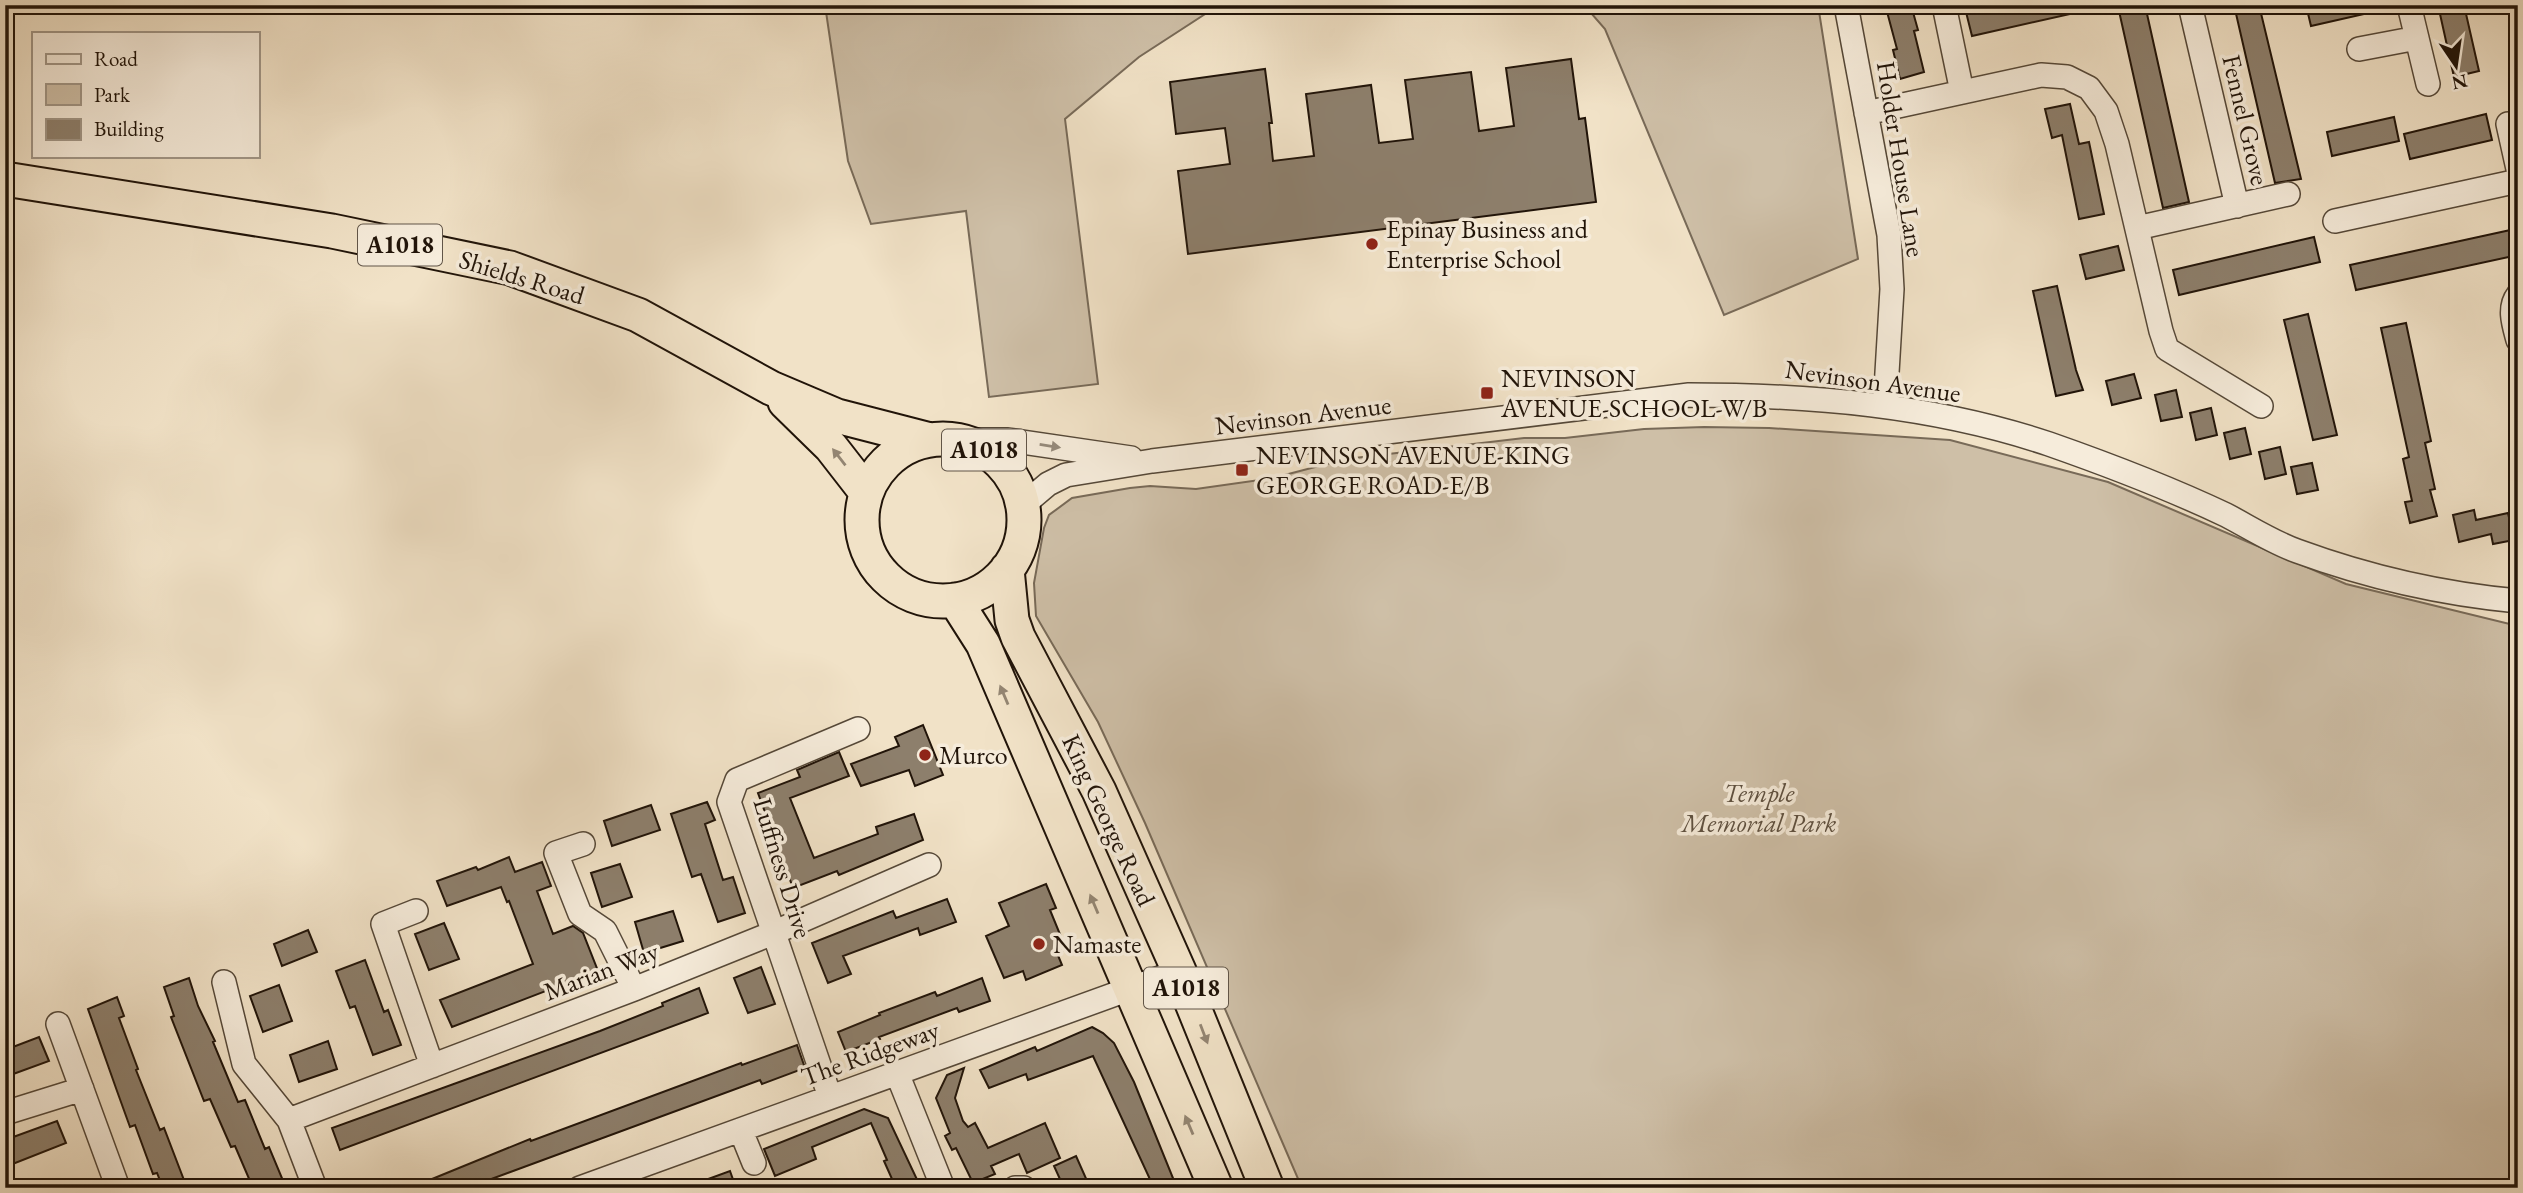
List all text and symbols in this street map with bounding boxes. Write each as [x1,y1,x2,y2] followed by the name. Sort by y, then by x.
[32,32,259,158] legend
[2422,32,2492,102] north arrow
[94,45,138,72] text: Road
[2215,52,2277,188] street label: Fennel Grove
[1869,59,1933,259] street label: Holder House Lane
[2449,68,2470,96] text: N
[94,81,131,108] text: Park
[94,115,164,142] text: Building
[1386,212,1589,276] place label: Epinay Business and Enterprise School
[358,224,442,266] road number: A1018
[1364,236,1380,252] marker: Epinay Business and Enterprise School
[455,242,590,312] street label: Shields Road
[1783,352,1963,410] street label: Nevinson Avenue
[1500,361,1767,425] place label: NEVINSON AVENUE-SCHOOL-W/B
[1479,385,1495,401] marker: NEVINSON AVENUE-SCHOOL-W/B
[1213,387,1393,443] street label: Nevinson Avenue
[942,430,1026,471] road number: A1018
[1256,438,1570,502] place label: NEVINSON AVENUE-KING GEORGE ROAD-E/B
[1039,441,1061,452] one-way arrow
[832,448,847,466] one-way arrow
[1234,462,1250,478] marker: NEVINSON AVENUE-KING GEORGE ROAD-E/B
[998,685,1010,705] one-way arrow
[1054,729,1164,912] street label: King George Road
[939,738,1008,772] place label: Murco
[917,747,933,763] marker: Murco
[1680,776,1837,840] park label: Temple Memorial Park
[746,794,820,942] street label: Luffness Drive
[1088,894,1100,914] one-way arrow
[1053,927,1141,961] place label: Namaste
[539,933,664,1008] street label: Marian Way
[1031,936,1047,952] marker: Namaste
[1144,968,1228,1008] road number: A1018
[796,1012,944,1094] street label: The Ridgeway
[1198,1024,1209,1045] one-way arrow
[1184,1114,1195,1135] one-way arrow

